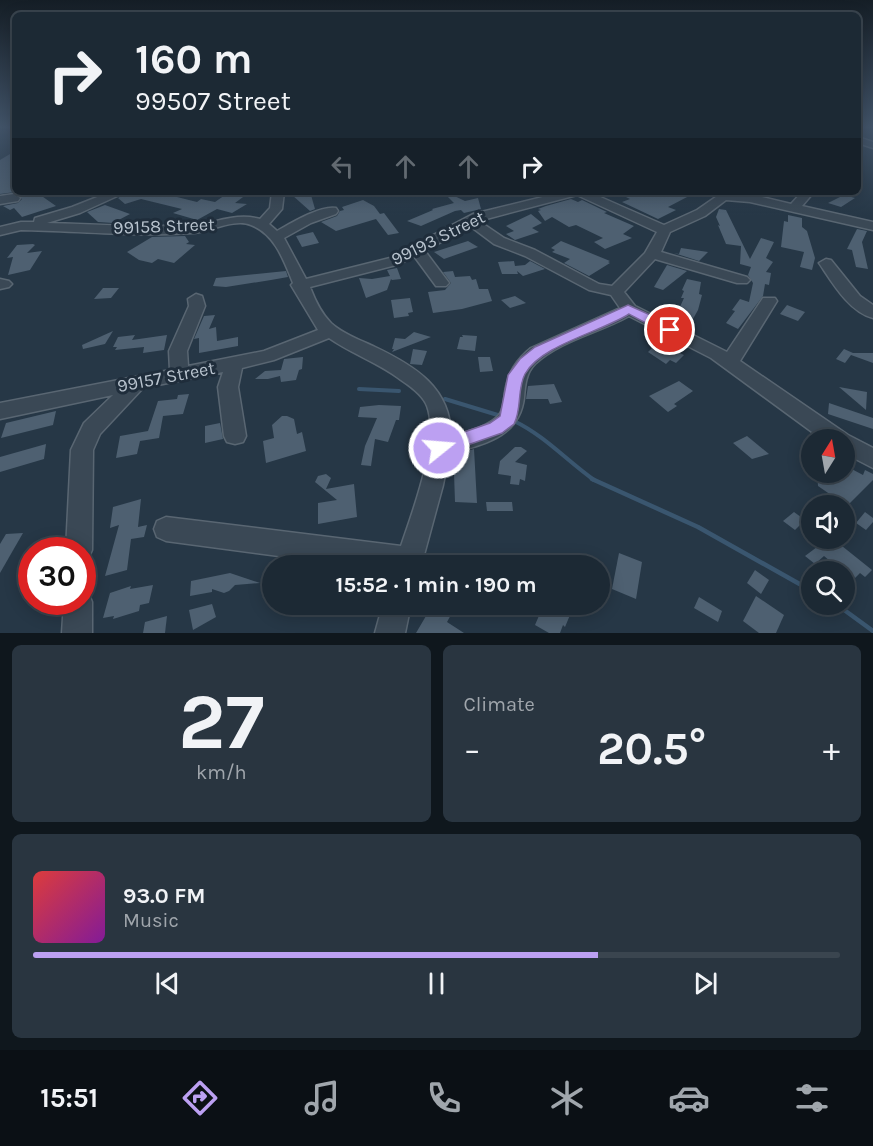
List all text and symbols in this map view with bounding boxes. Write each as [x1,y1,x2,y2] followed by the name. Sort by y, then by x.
[135,34,253,84] text: 160 m
[36,36,114,114] icon: right
[135,85,291,117] text: 99507 Street
[326,150,359,183] icon: left
[389,150,422,183] icon: ahead
[452,150,485,183] icon: ahead
[515,150,548,183] icon: right
[388,206,489,270] street label: 99193 Street
[113,213,215,239] street label: 99158 Street
[644,304,695,355] pin
[653,313,686,346] icon: arrive
[115,357,217,397] street label: 99157 Street
[407,416,471,480] position arrow
[801,429,855,483] north arrow
[801,429,855,615] map controls
[801,495,855,549] button: sound
[18,537,96,615] speed limit sign: 30
[801,561,855,615] button: search
[335,572,537,598] text: 15:52 · 1 min · 190 m
[178,676,264,768] text: 27
[464,693,535,716] text: Climate
[597,723,706,775] text: 20.5°
[464,730,481,768] text: −
[823,730,840,768] text: +
[196,761,247,784] text: km/h
[123,883,206,909] text: 93.0 FM
[123,909,179,932] text: Music
[151,967,184,1000] icon: previous
[420,967,453,1000] icon: pause
[689,967,722,1000] icon: next
[179,1077,221,1119] icon: directions
[301,1077,343,1119] icon: music
[423,1077,465,1119] icon: phone
[546,1077,588,1119] icon: climate
[668,1077,710,1119] icon: car
[791,1077,833,1119] icon: filters
[40,1082,98,1114] text: 15:51

